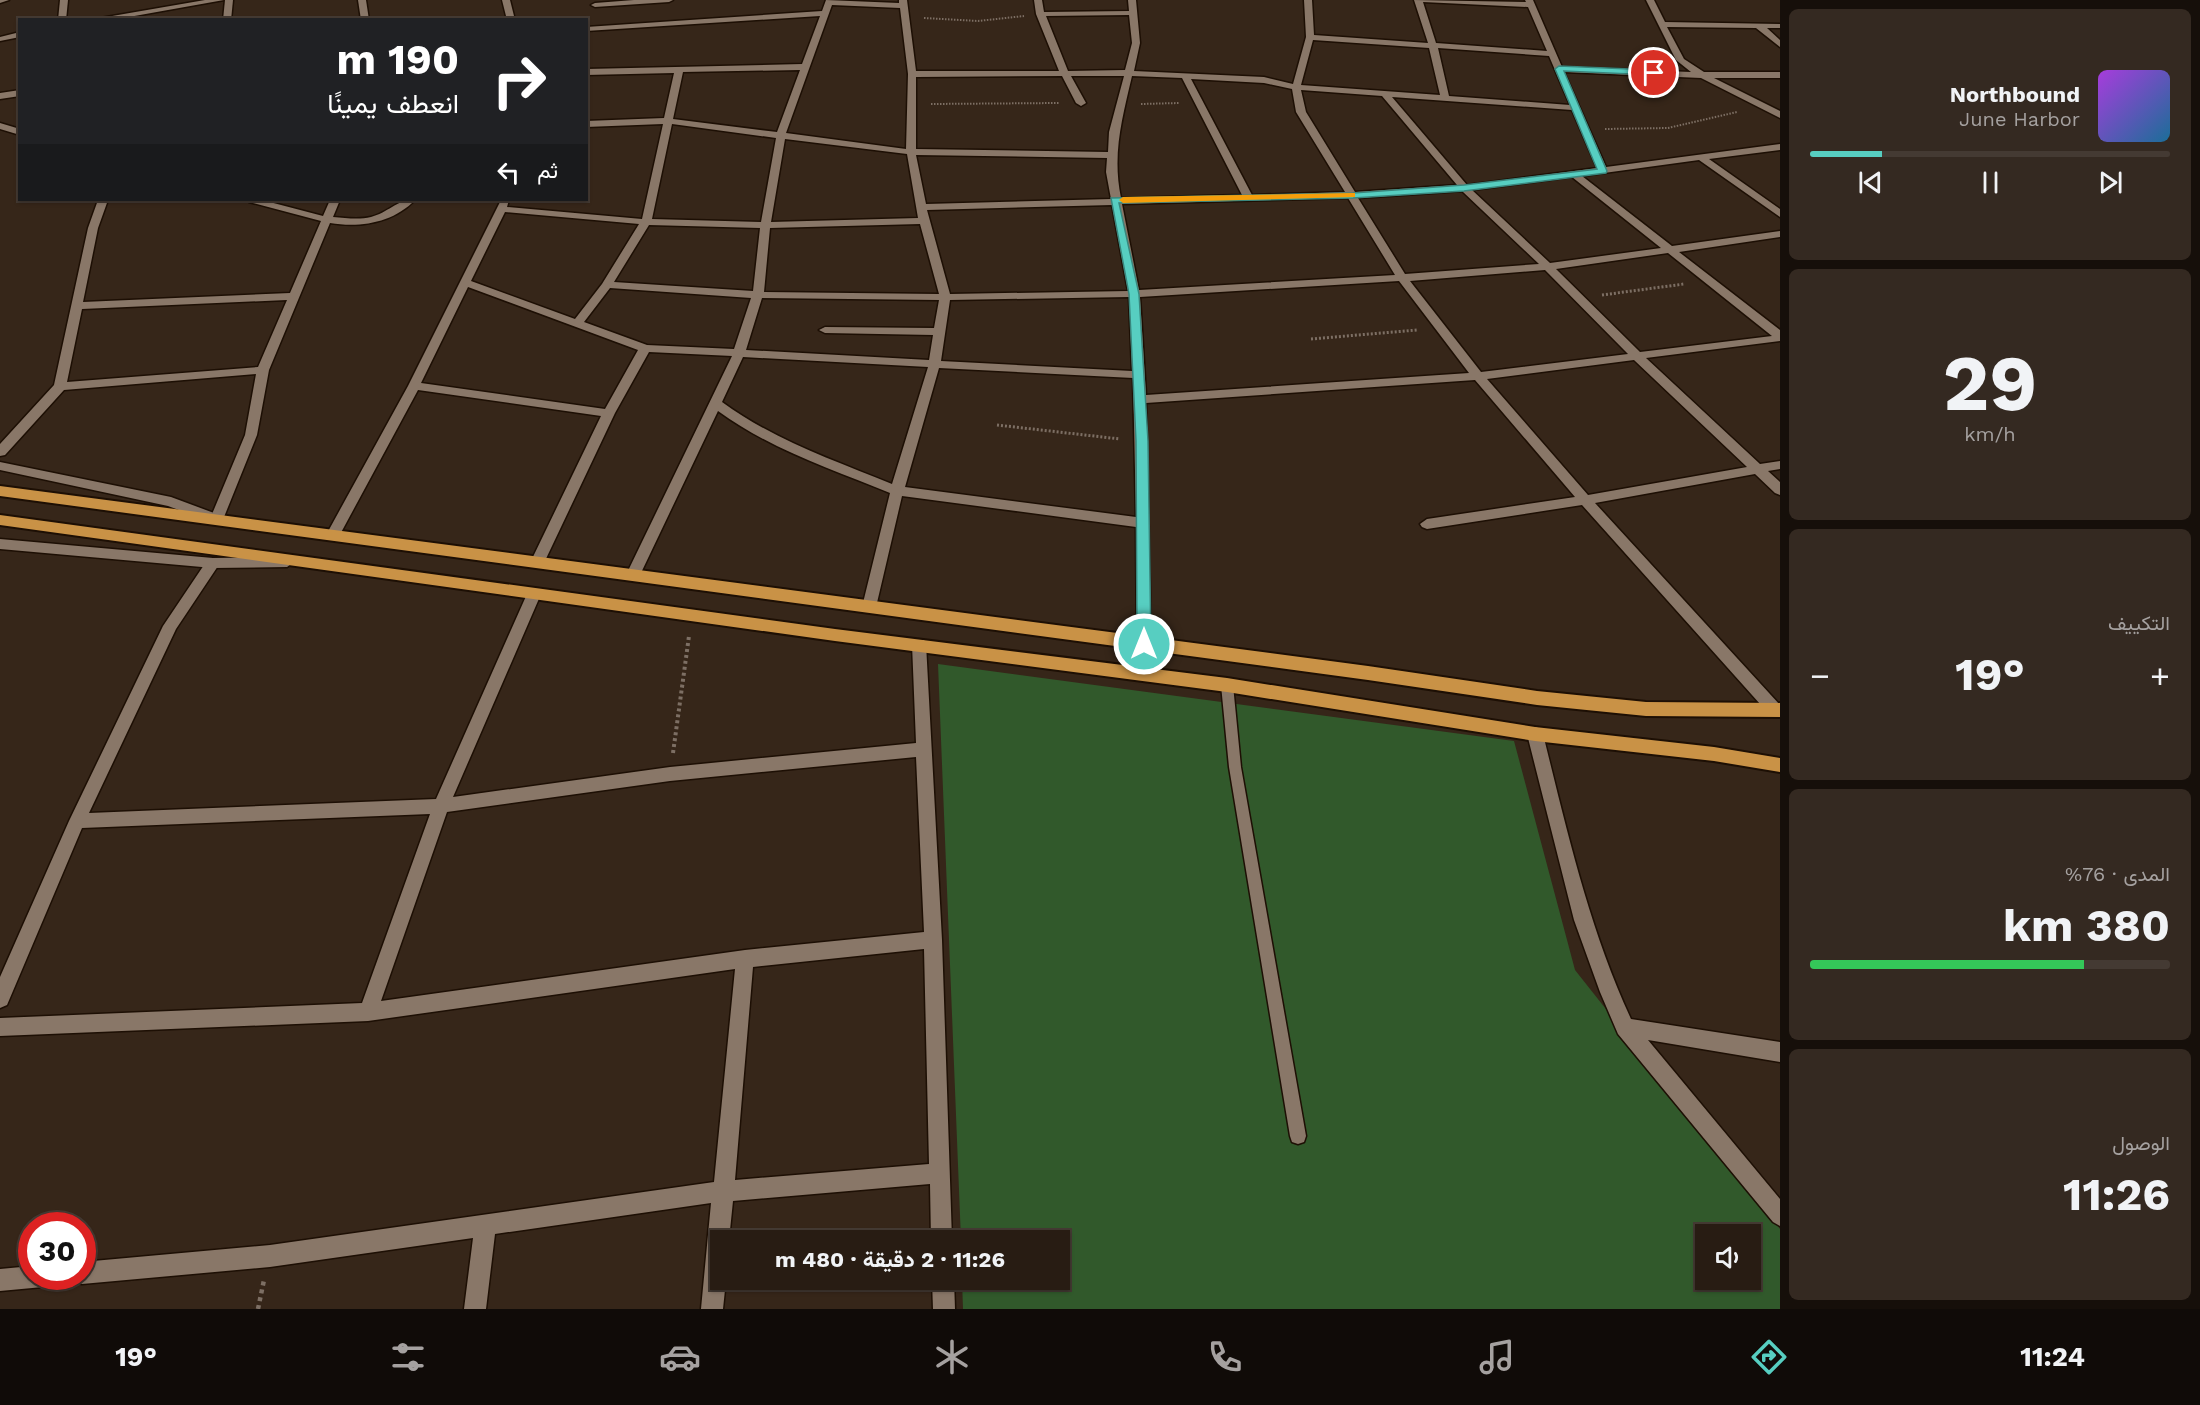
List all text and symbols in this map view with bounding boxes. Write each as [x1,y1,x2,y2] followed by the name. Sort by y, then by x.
[336,35,459,84] text: 190 m
[480,42,558,120] icon: right
[1628,47,1679,98] pin
[1637,56,1670,89] icon: arrive
[1950,82,2080,107] text: Northbound
[327,88,459,120] text: انعطف يمينًا
[1959,107,2080,131] text: June Harbor
[492,156,525,189] icon: left
[537,158,558,183] text: ثم
[1854,166,1887,199] icon: previous
[1974,166,2007,199] icon: pause
[2094,166,2127,199] icon: next
[1943,337,2037,429] text: 29
[1964,422,2016,446] text: km/h
[2108,611,2170,635] text: التكييف
[1112,612,1176,676] position arrow
[1955,648,2025,701] text: 19°
[1810,656,1830,695] text: −
[2150,656,2170,695] text: +
[2065,862,2170,886] text: المدى · 76%
[2003,899,2170,952] text: 380 km
[2112,1131,2170,1155] text: الوصول
[2063,1168,2170,1221] text: 11:26
[18,1212,96,1290] speed limit sign: 30
[1695,1224,1761,1290] map controls
[1695,1224,1761,1290] button: sound
[775,1247,1005,1272] text: 11:26 · 2 دقيقة · 480 m
[387,1336,429,1378] icon: filters
[659,1336,701,1378] icon: car
[931,1336,973,1378] icon: climate
[1204,1336,1246,1378] icon: phone
[1476,1336,1518,1378] icon: music
[1748,1336,1790,1378] icon: directions
[115,1341,157,1373] text: 19°
[2020,1341,2085,1373] text: 11:24

